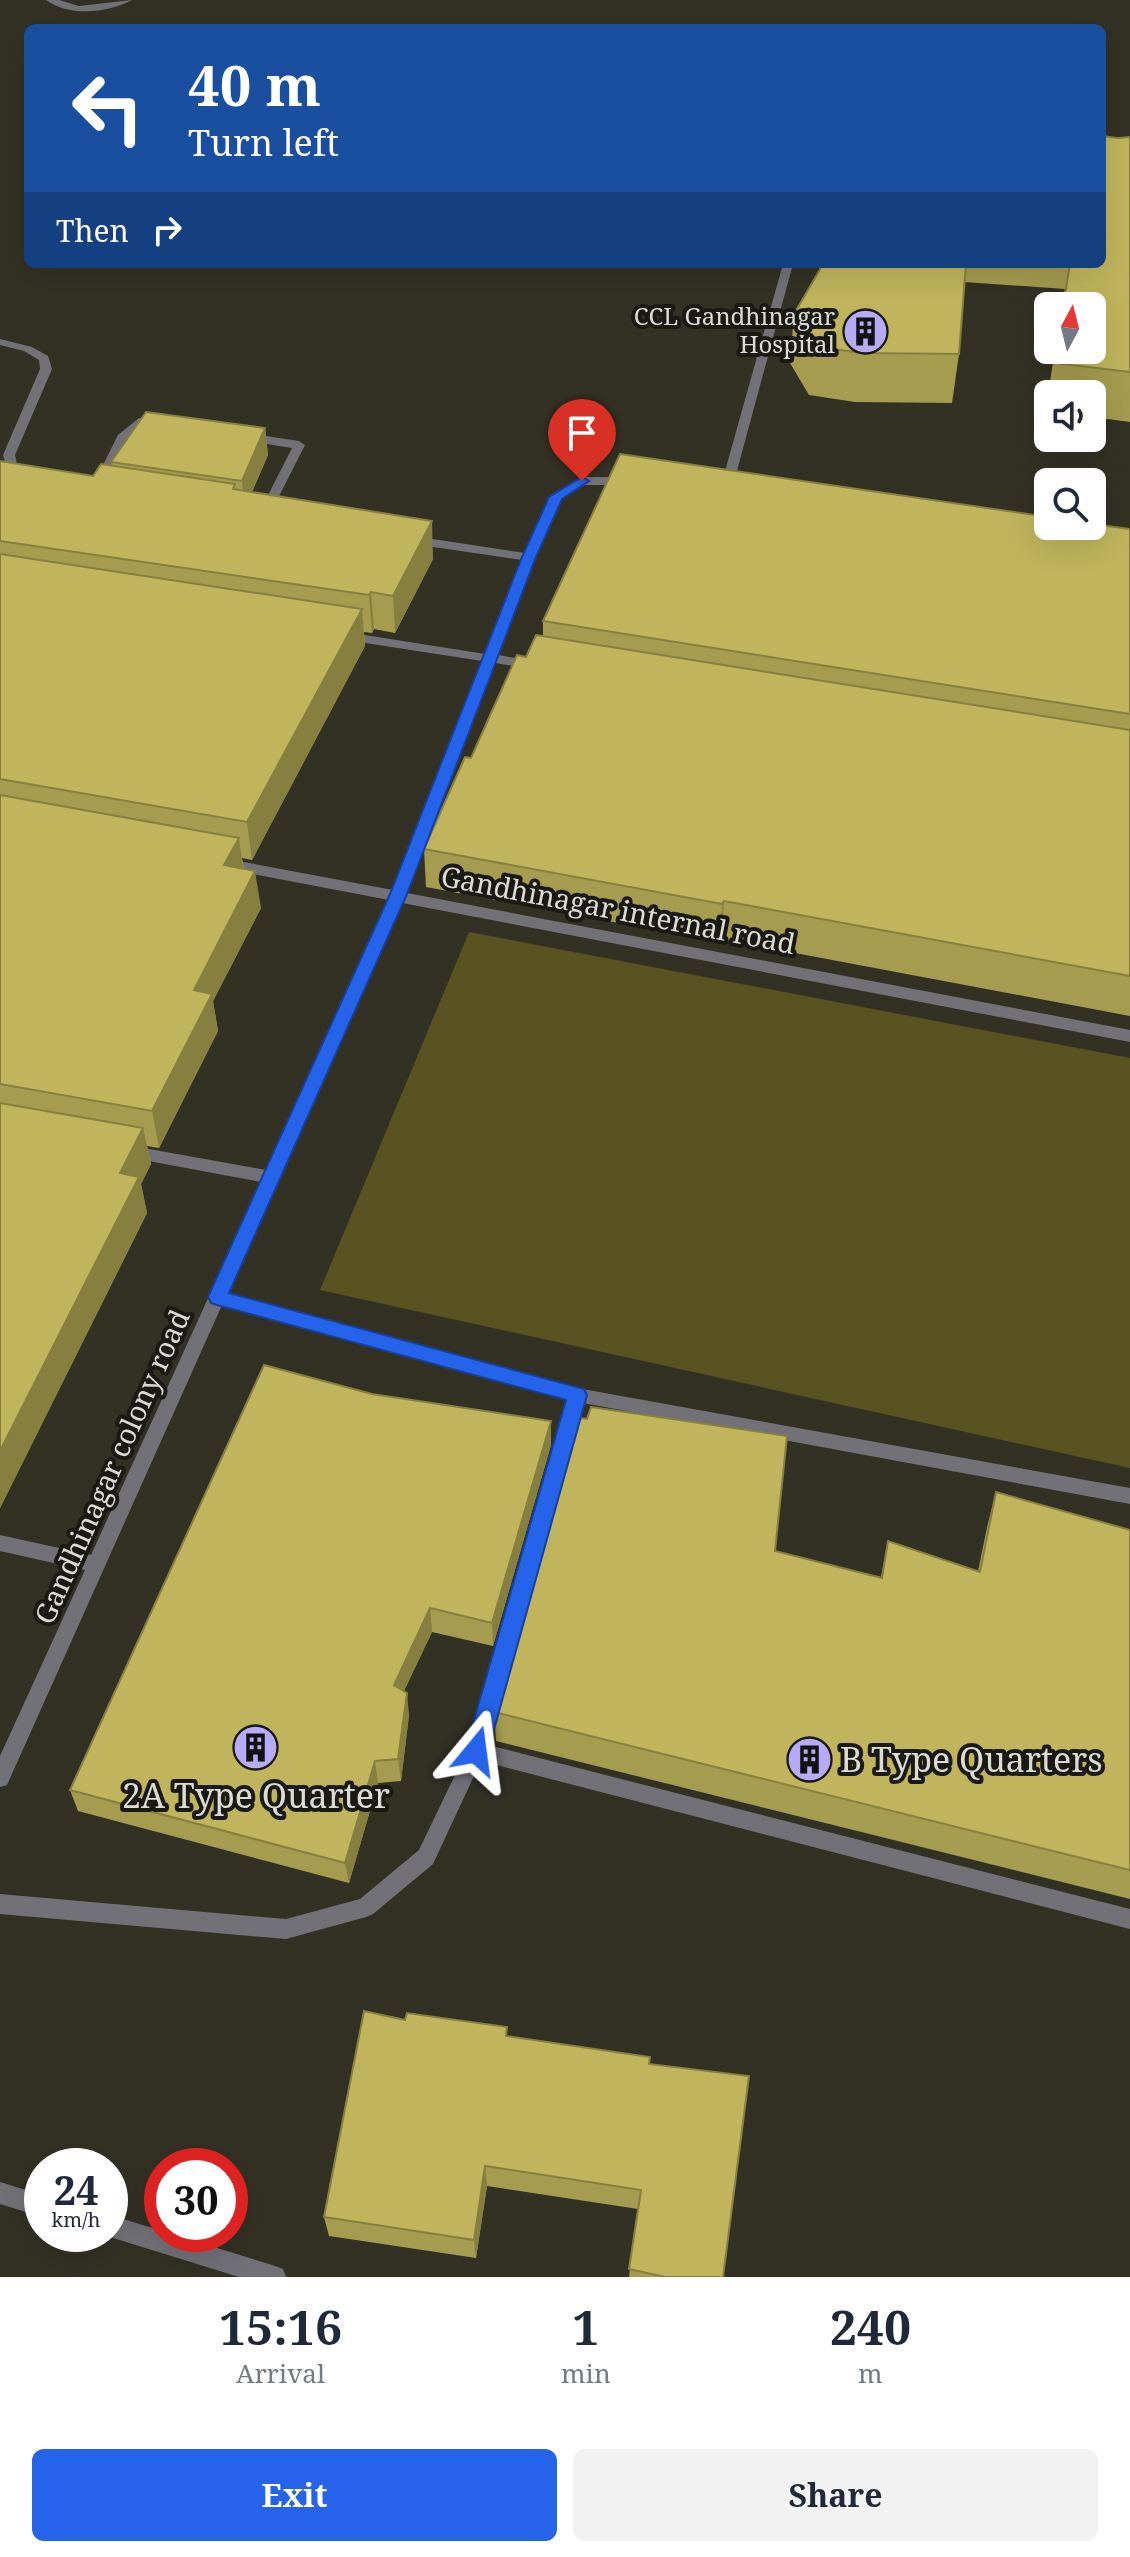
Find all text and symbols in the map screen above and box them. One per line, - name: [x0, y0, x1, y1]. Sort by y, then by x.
- text: 40 m: [188, 46, 321, 122]
- icon: left: [56, 56, 160, 160]
- text: Turn left: [188, 118, 339, 167]
- icon: right: [145, 208, 189, 252]
- text: Then: [56, 210, 129, 251]
- north arrow: [1034, 292, 1106, 364]
- map controls: [1034, 292, 1106, 540]
- place label: CCL Gandhinagar Hospital: [634, 299, 836, 360]
- building icon: CCL Gandhinagar Hospital: [842, 307, 890, 355]
- button: sound: [1034, 380, 1106, 452]
- pin: [548, 399, 616, 481]
- icon: arrive: [560, 411, 604, 455]
- button: search: [1034, 468, 1106, 540]
- street label: Gandhinagar internal road: [438, 856, 799, 962]
- street label: Gandhinagar colony road: [24, 1303, 198, 1630]
- position arrow: [434, 1709, 518, 1793]
- building icon: 2A Type Quarter: [232, 1724, 280, 1772]
- building icon: B Type Quarters: [785, 1736, 833, 1784]
- place label: B Type Quarters: [840, 1736, 1103, 1782]
- place label: 2A Type Quarter: [122, 1772, 390, 1818]
- speed limit sign: 30: [144, 2148, 248, 2252]
- text: 24: [53, 2162, 99, 2217]
- text: km/h: [51, 2206, 101, 2233]
- text: 15:16: [219, 2294, 342, 2359]
- text: 1: [572, 2294, 599, 2359]
- text: 240: [830, 2294, 911, 2359]
- text: Arrival: [236, 2355, 325, 2391]
- text: min: [561, 2355, 611, 2391]
- text: m: [858, 2355, 883, 2391]
- button: Exit: [32, 2449, 557, 2541]
- button: Share: [573, 2449, 1098, 2541]

